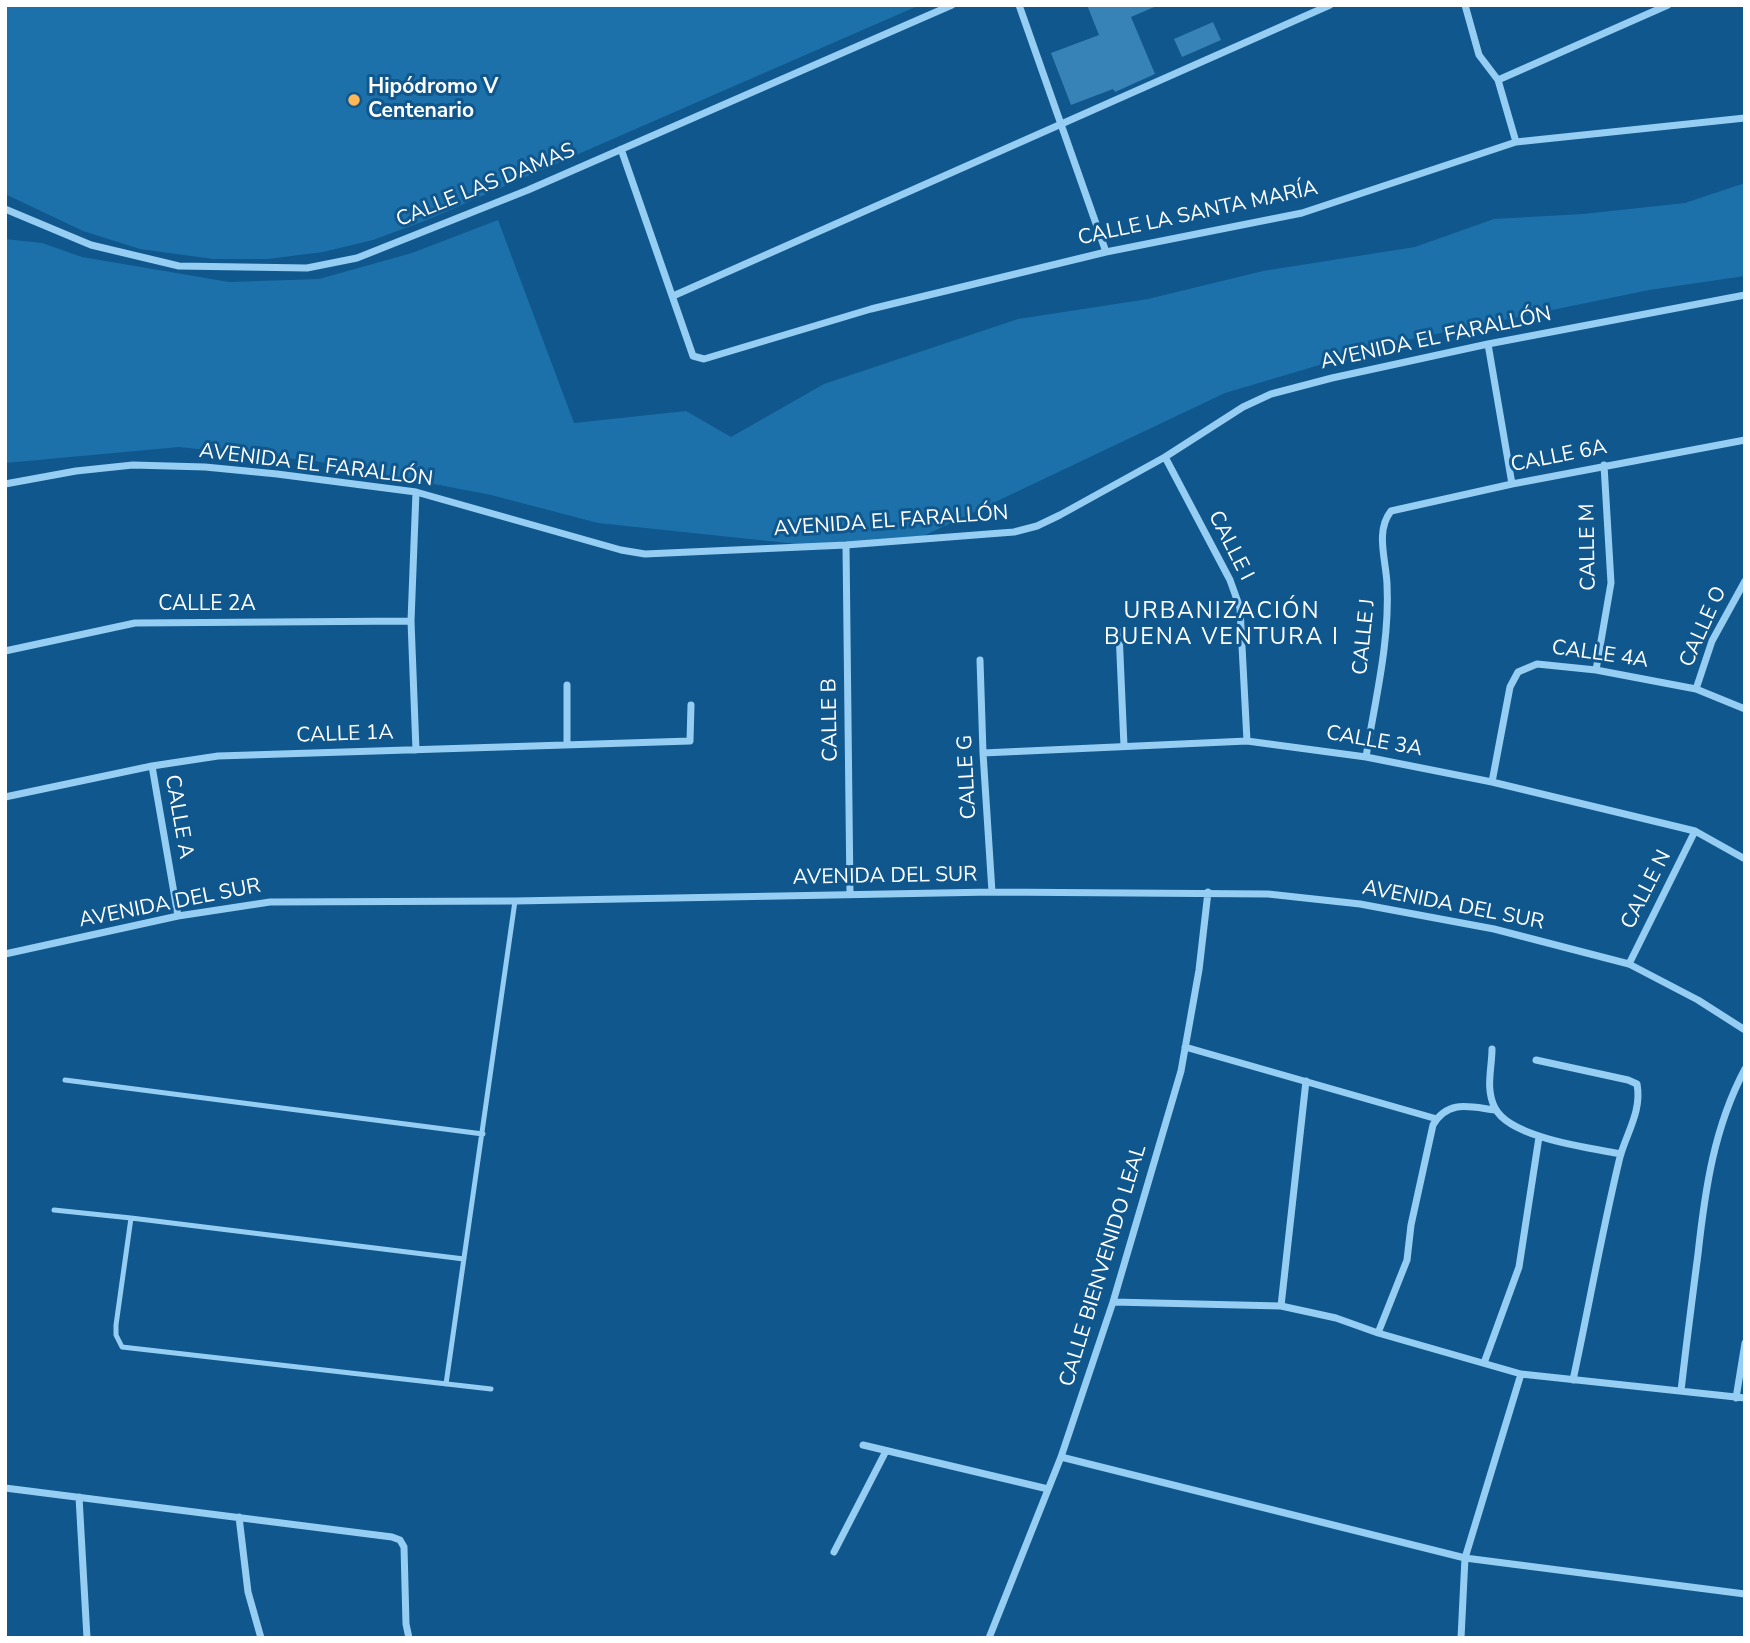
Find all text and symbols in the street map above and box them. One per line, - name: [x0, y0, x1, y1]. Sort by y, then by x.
- place label: Hipódromo V Centenario: [368, 75, 498, 125]
- marker: Hipódromo V Centenario: [346, 92, 362, 108]
- street label: CALLE LAS DAMAS: [393, 139, 579, 233]
- street label: CALLE LA SANTA MARÍA: [1076, 176, 1320, 252]
- street label: AVENIDA EL FARALLÓN: [1318, 302, 1554, 376]
- street label: CALLE 6A: [1509, 435, 1609, 479]
- street label: AVENIDA EL FARALLÓN: [198, 439, 434, 493]
- street label: AVENIDA EL FARALLÓN: [773, 501, 1009, 543]
- street label: CALLE M: [1576, 503, 1602, 591]
- street label: CALLE I: [1202, 507, 1258, 585]
- street label: CALLE O: [1675, 583, 1733, 671]
- street label: CALLE 2A: [158, 592, 256, 618]
- district label: URBANIZACIÓN BUENA VENTURA I: [1106, 598, 1338, 652]
- street label: CALLE J: [1348, 598, 1382, 676]
- street label: CALLE 4A: [1550, 636, 1650, 674]
- street label: CALLE B: [818, 678, 844, 762]
- street label: CALLE 1A: [296, 721, 394, 749]
- street label: CALLE 3A: [1324, 721, 1424, 763]
- street label: CALLE G: [953, 734, 983, 820]
- street label: CALLE A: [158, 773, 198, 861]
- street label: CALLE N: [1616, 846, 1678, 934]
- street label: AVENIDA DEL SUR: [792, 863, 978, 891]
- street label: AVENIDA DEL SUR: [77, 874, 263, 934]
- street label: AVENIDA DEL SUR: [1360, 876, 1546, 936]
- street label: CALLE BIENVENIDO LEAL: [1055, 1142, 1153, 1390]

